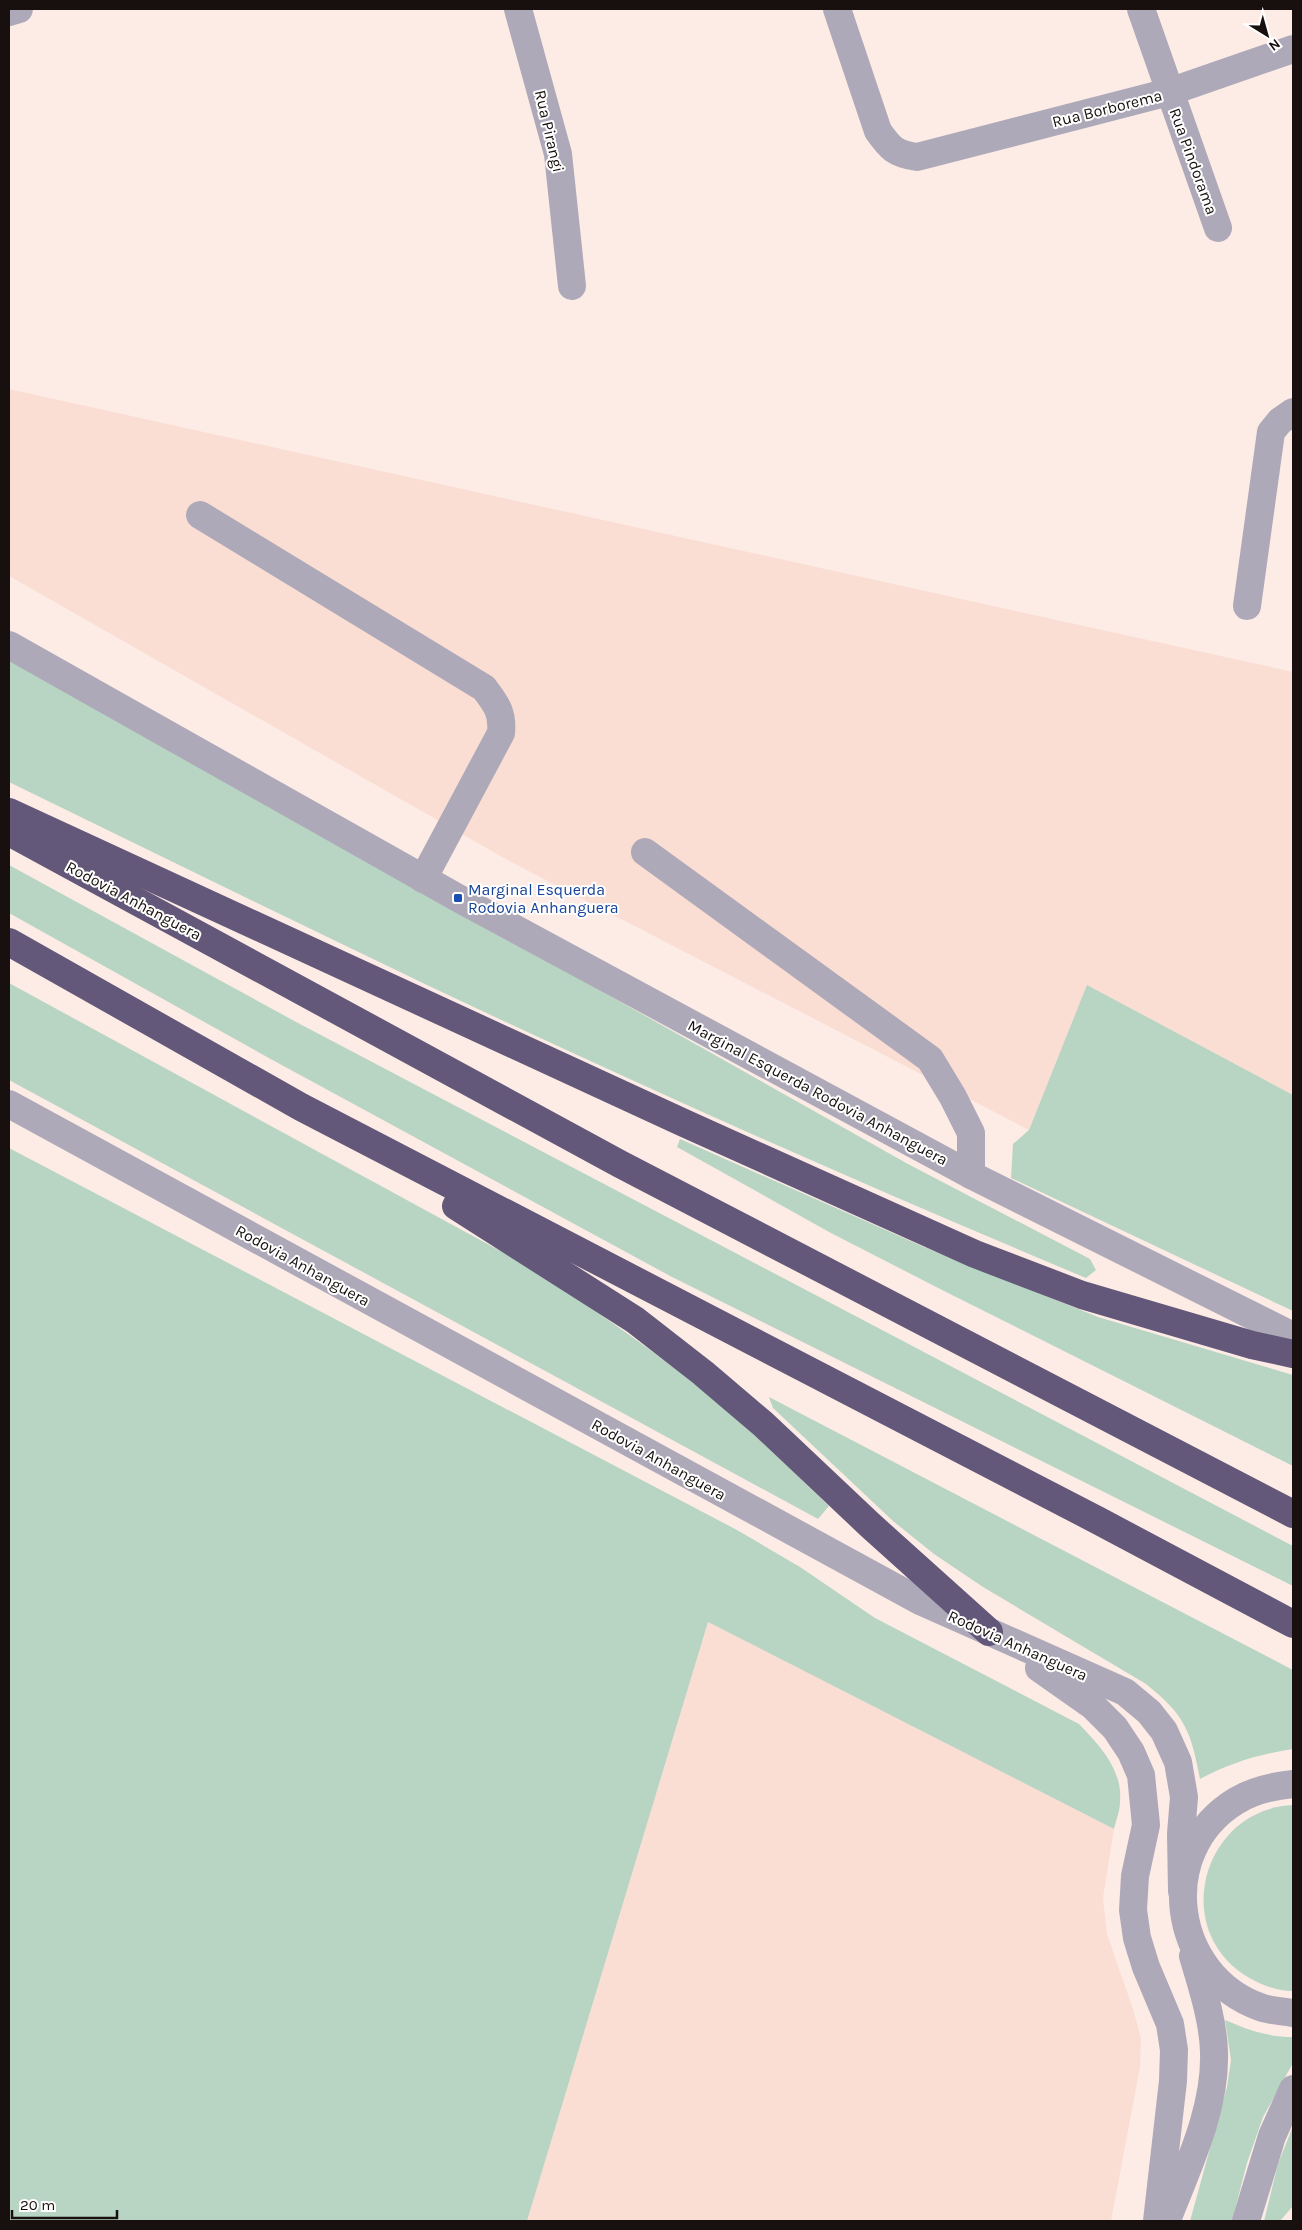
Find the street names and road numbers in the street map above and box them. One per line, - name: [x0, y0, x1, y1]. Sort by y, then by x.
- street label: Rua Borborema: [1050, 86, 1164, 131]
- street label: Rua Pirangi: [531, 88, 568, 174]
- street label: Rua Pindorama: [1165, 105, 1222, 217]
- street label: Rodovia Anhanguera: [63, 857, 205, 944]
- street label: Marginal Esquerda Rodovia Anhanguera: [685, 1016, 951, 1169]
- street label: Rodovia Anhanguera: [232, 1221, 373, 1310]
- street label: Rodovia Anhanguera: [588, 1415, 729, 1504]
- street label: Rodovia Anhanguera: [945, 1606, 1090, 1685]

